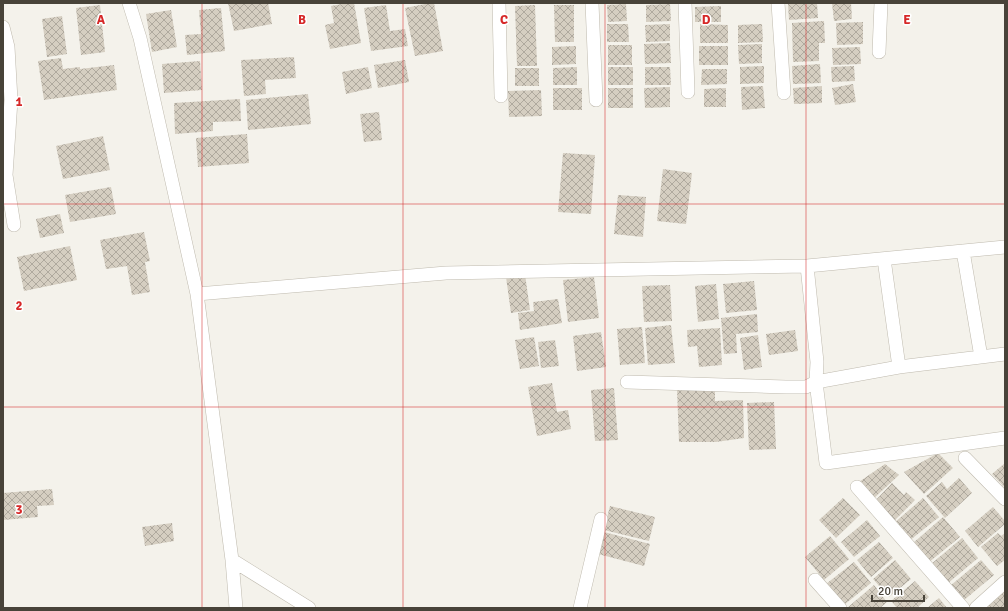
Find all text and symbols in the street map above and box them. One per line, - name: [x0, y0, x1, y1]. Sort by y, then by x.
- text: A: [97, 12, 106, 28]
- text: B: [298, 12, 306, 28]
- text: C: [500, 12, 508, 28]
- text: D: [702, 12, 711, 28]
- text: E: [903, 12, 911, 28]
- text: 1: [15, 94, 23, 110]
- text: 2: [15, 298, 23, 314]
- text: 3: [15, 502, 23, 518]
- scale bar: [872, 577, 924, 603]
- text: 20 m: [878, 584, 903, 599]

